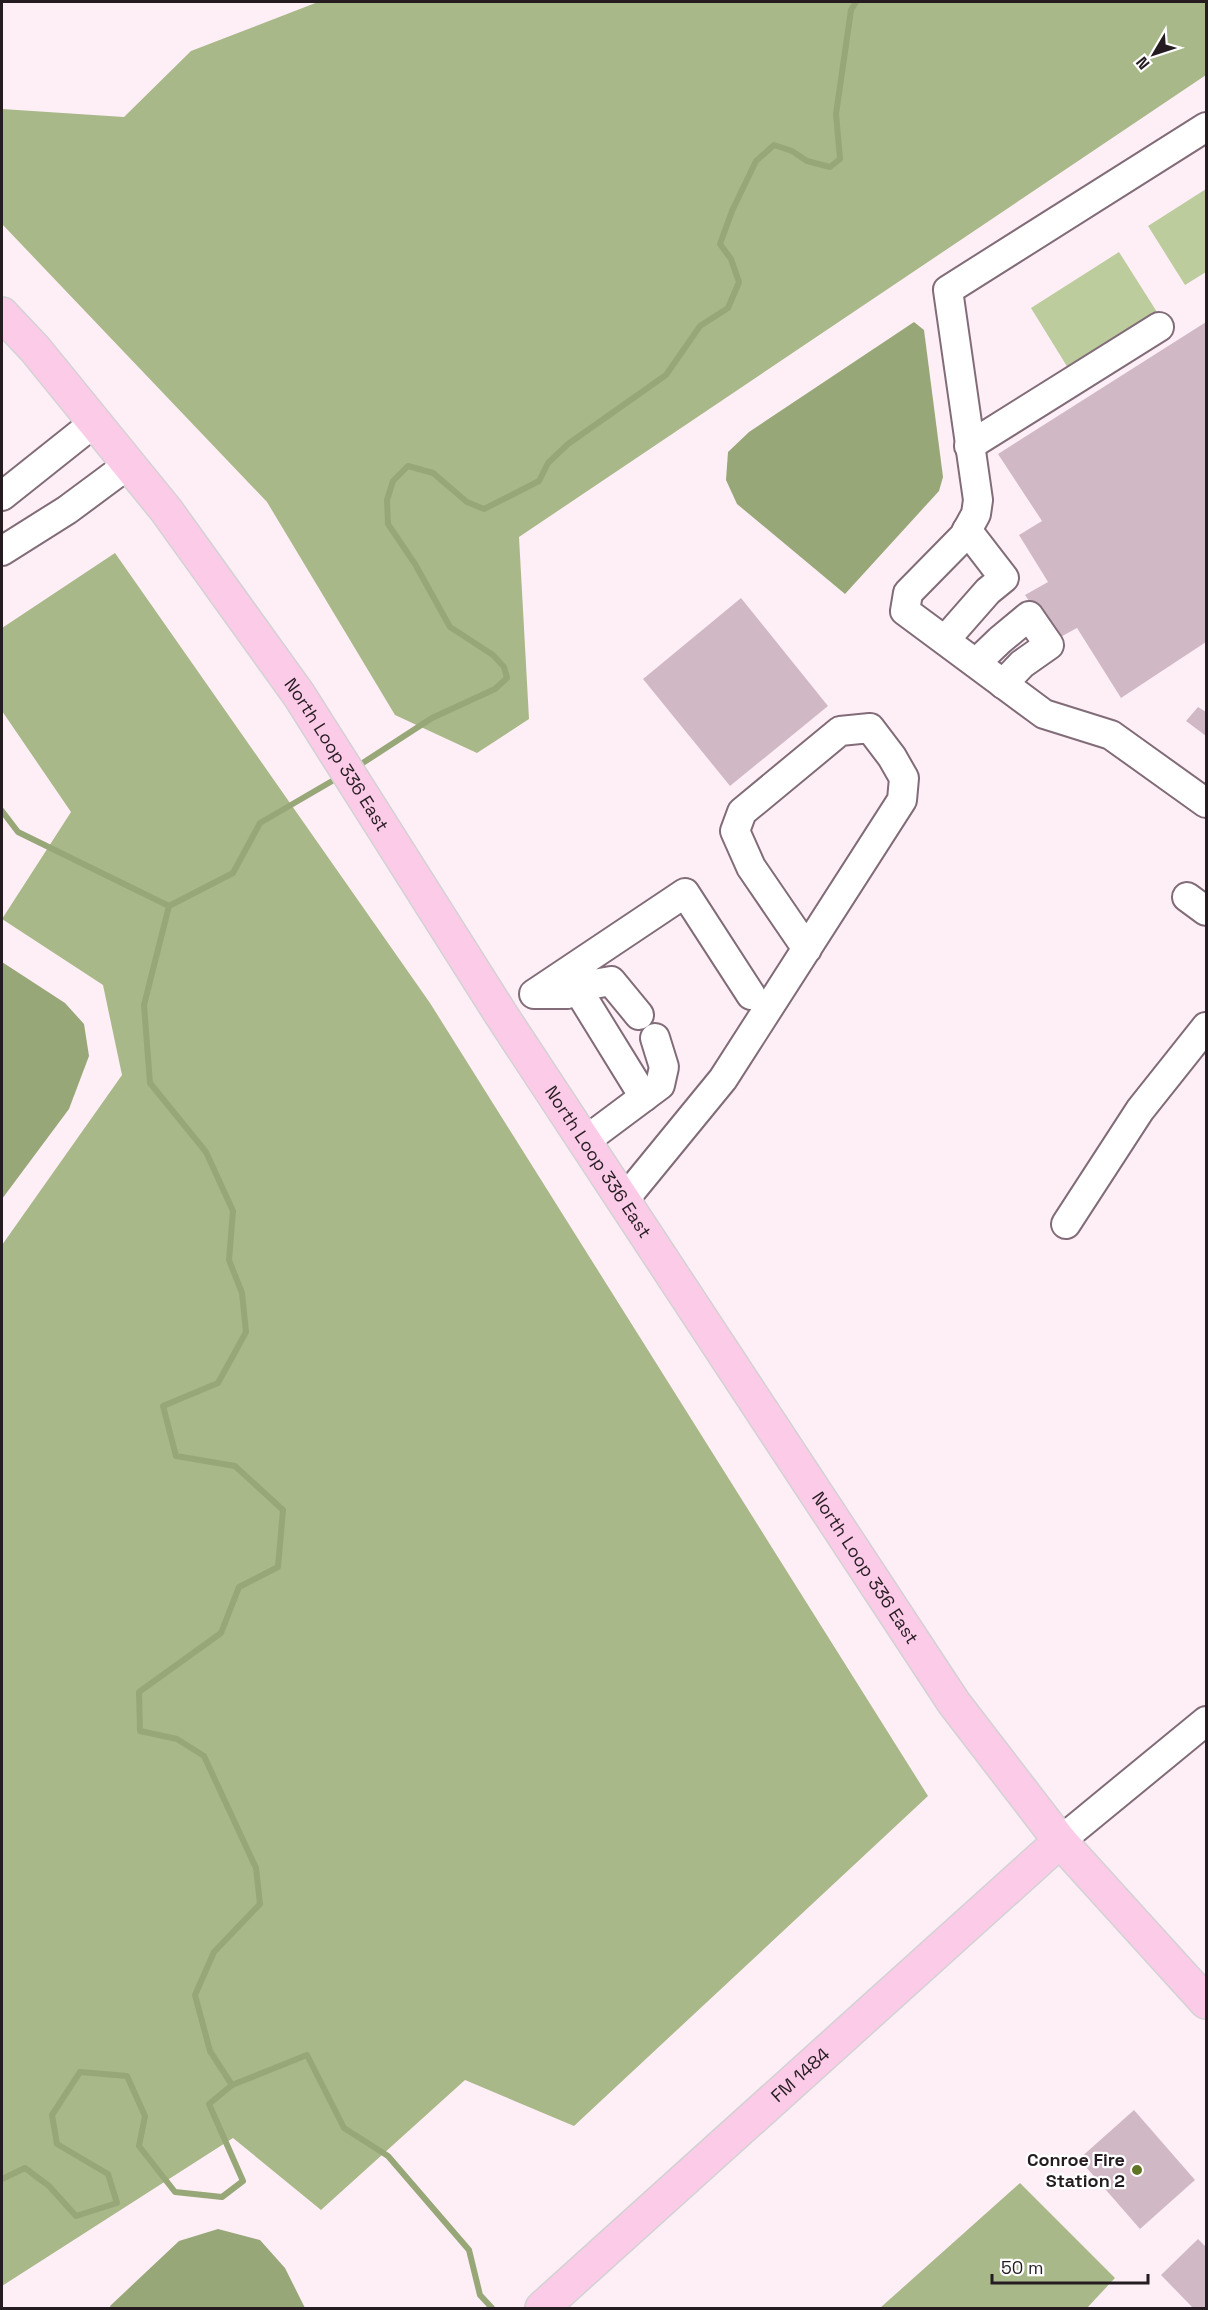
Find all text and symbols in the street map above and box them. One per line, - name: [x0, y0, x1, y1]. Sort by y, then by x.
- north arrow: [1124, 24, 1184, 84]
- text: N: [1131, 52, 1154, 74]
- street label: North Loop 336 East: [279, 673, 394, 835]
- street label: North Loop 336 East: [540, 1081, 657, 1242]
- street label: North Loop 336 East: [807, 1487, 924, 1648]
- street label: FM 1484: [766, 2042, 834, 2107]
- place label: Conroe Fire Station 2: [1027, 2148, 1125, 2192]
- marker: Conroe Fire Station 2: [1130, 2163, 1144, 2177]
- scale bar: [992, 2247, 1148, 2285]
- text: 50 m: [1001, 2256, 1043, 2279]

